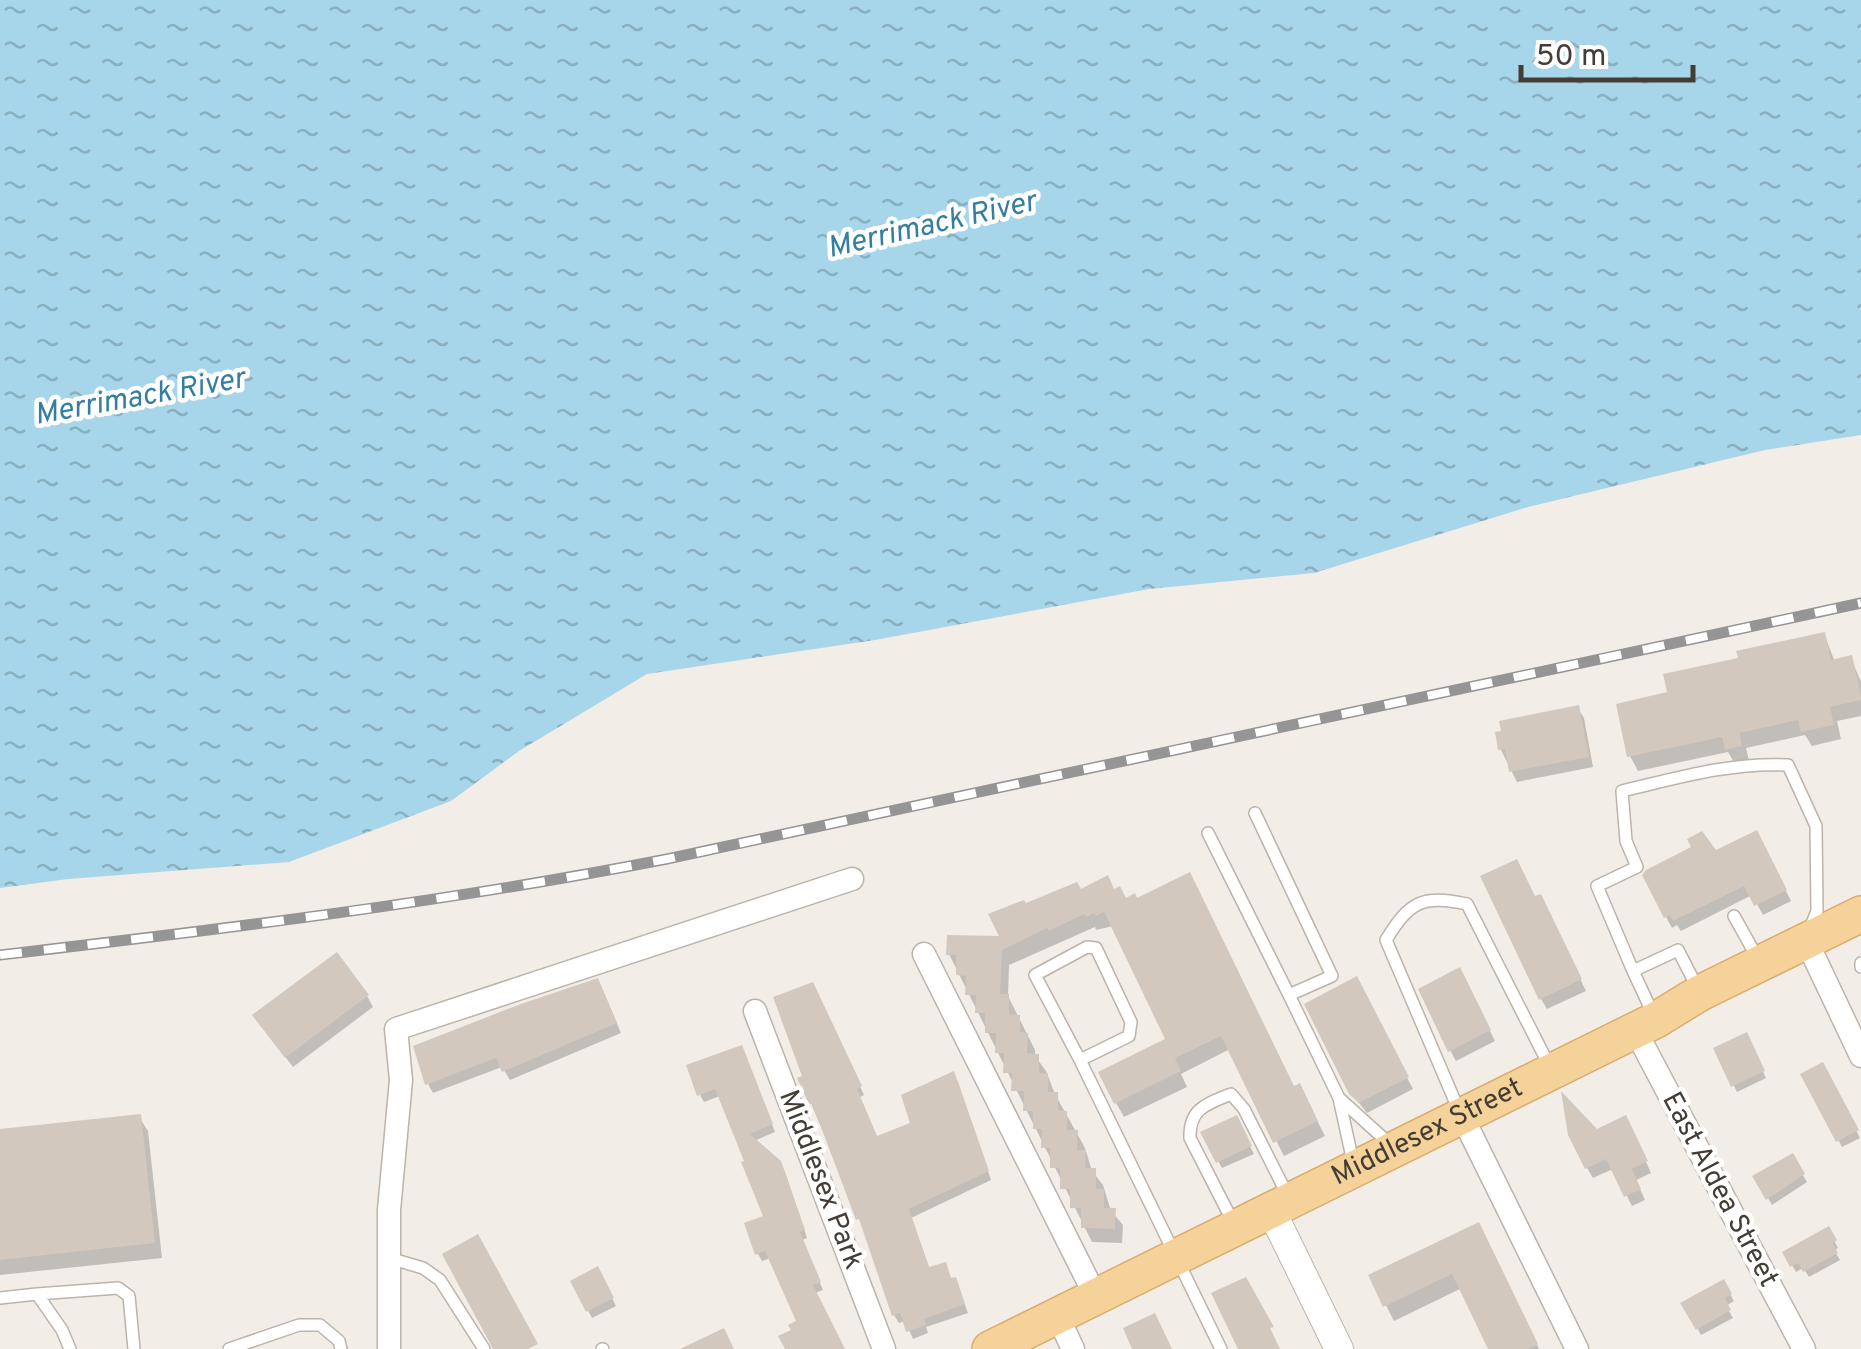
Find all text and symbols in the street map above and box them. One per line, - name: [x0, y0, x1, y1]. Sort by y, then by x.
- scale bar: [1521, 20, 1694, 82]
- text: 50 m: [1536, 39, 1606, 76]
- water label: Merrimack River: [824, 183, 1042, 268]
- water label: Merrimack River: [32, 361, 251, 435]
- street label: Middlesex Street: [1326, 1071, 1529, 1195]
- street label: Middlesex Park: [769, 1085, 871, 1275]
- street label: East Aldea Street: [1652, 1086, 1786, 1294]

